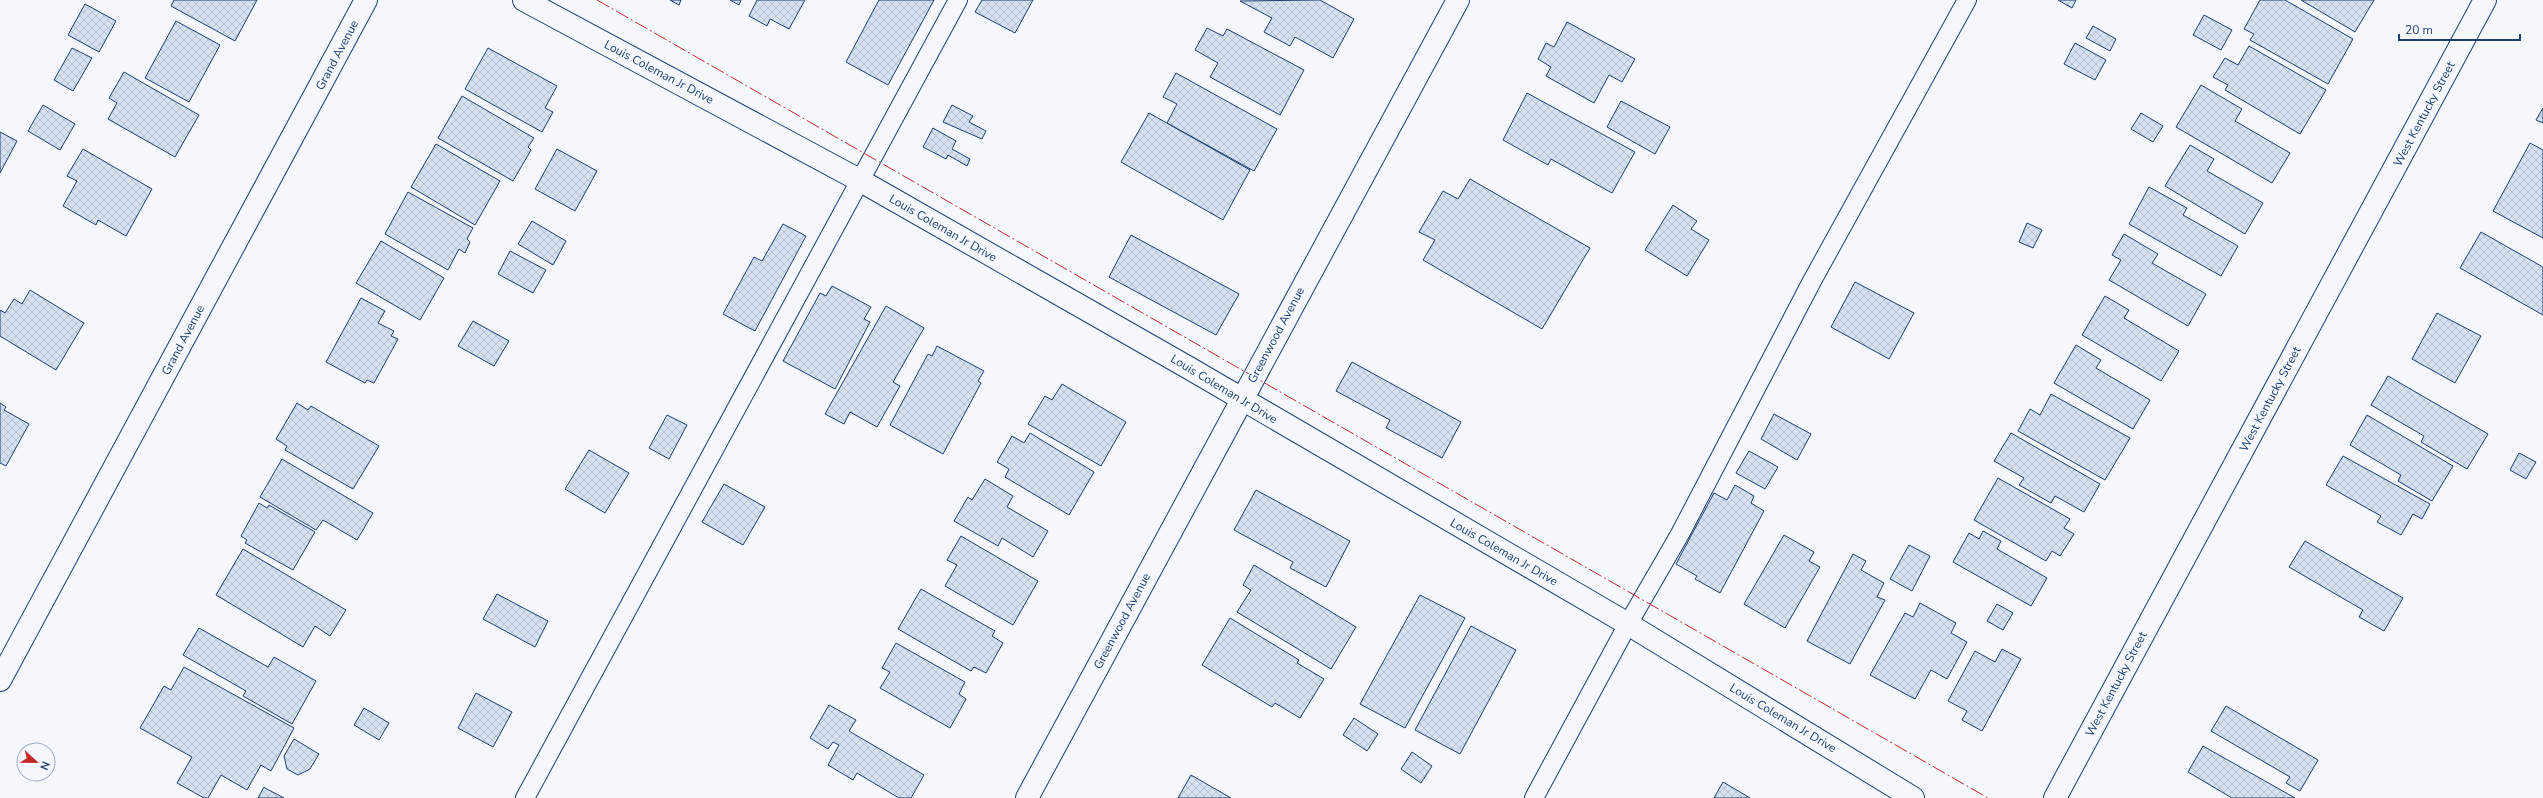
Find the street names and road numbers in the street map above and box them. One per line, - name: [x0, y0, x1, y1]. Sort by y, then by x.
- street label: Grand Avenue: [312, 17, 362, 93]
- street label: Louis Coleman Jr Drive: [601, 36, 717, 108]
- street label: West Kentucky Street: [2390, 58, 2459, 169]
- street label: Louis Coleman Jr Drive: [886, 191, 1000, 265]
- street label: Greenwood Avenue: [1244, 284, 1308, 386]
- street label: Grand Avenue: [158, 302, 208, 378]
- street label: West Kentucky Street: [2236, 343, 2305, 454]
- street label: Louis Coleman Jr Drive: [1168, 351, 1280, 427]
- street label: Louis Coleman Jr Drive: [1447, 515, 1561, 589]
- street label: Greenwood Avenue: [1090, 570, 1154, 672]
- street label: West Kentucky Street: [2082, 628, 2151, 739]
- street label: Louis Coleman Jr Drive: [1727, 680, 1839, 756]

